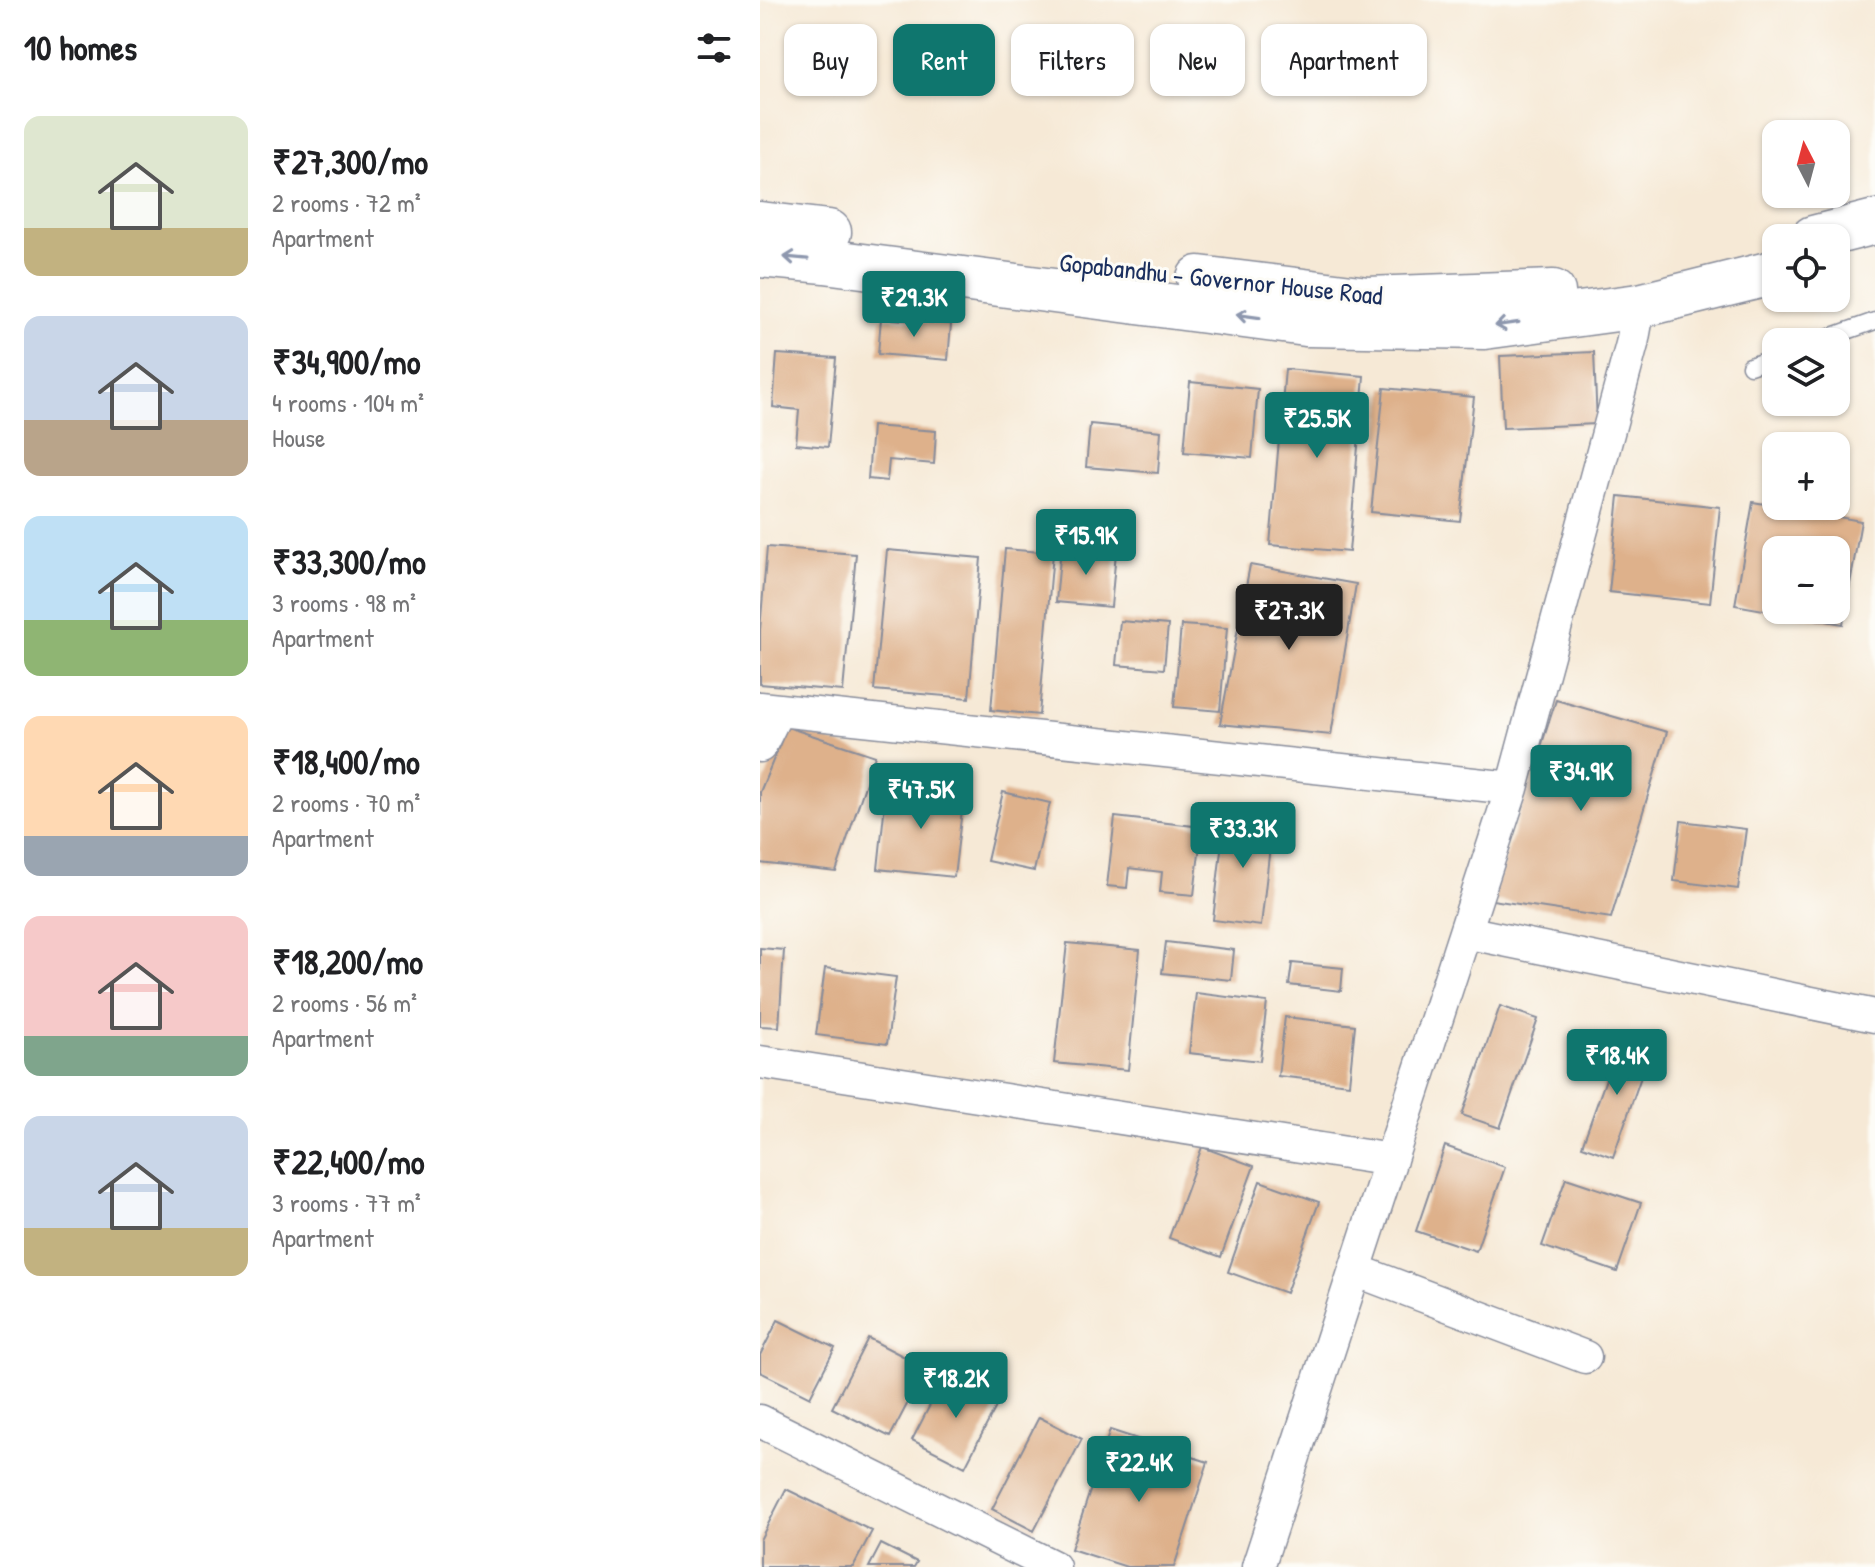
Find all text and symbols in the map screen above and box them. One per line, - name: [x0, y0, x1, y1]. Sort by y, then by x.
- chip: Buy: [784, 24, 877, 96]
- chip: Rent: [893, 24, 995, 96]
- chip: Filters: [1011, 24, 1134, 96]
- chip: New: [1150, 24, 1245, 96]
- chip: Apartment: [1261, 24, 1427, 96]
- text: 10 homes: [24, 25, 137, 71]
- icon: filters: [692, 26, 736, 70]
- north arrow: [1762, 120, 1850, 208]
- map controls: [1762, 120, 1850, 624]
- text: ₹27,300/mo: [272, 139, 428, 185]
- icon: home: [88, 148, 184, 244]
- text: 2 rooms · 72 m²: [272, 185, 421, 220]
- text: Apartment: [272, 220, 374, 255]
- button: locate: [1762, 224, 1850, 312]
- street label: Gopabandhu - Governor House Road: [1058, 244, 1384, 313]
- one-way arrow: [783, 250, 810, 265]
- pin: ₹29.3K: [849, 271, 979, 339]
- text: ₹29.3K: [880, 279, 948, 314]
- one-way arrow: [1235, 308, 1262, 323]
- one-way arrow: [1494, 316, 1521, 331]
- button: layers: [1762, 328, 1850, 416]
- text: ₹34,900/mo: [272, 339, 420, 385]
- icon: home: [88, 348, 184, 444]
- text: 4 rooms · 104 m²: [272, 385, 424, 420]
- pin: ₹25.5K: [1252, 392, 1382, 460]
- text: ₹25.5K: [1283, 400, 1351, 435]
- text: House: [272, 420, 325, 455]
- button: +: [1762, 432, 1850, 520]
- pin: ₹15.9K: [1021, 509, 1151, 577]
- text: ₹15.9K: [1054, 517, 1118, 552]
- button: −: [1762, 536, 1850, 624]
- text: ₹33,300/mo: [272, 539, 426, 585]
- icon: home: [88, 548, 184, 644]
- pin: ₹27.3K: [1224, 584, 1354, 652]
- text: 3 rooms · 98 m²: [272, 585, 416, 620]
- text: ₹27.3K: [1254, 592, 1324, 627]
- text: Apartment: [272, 620, 374, 655]
- text: ₹18,400/mo: [272, 739, 420, 785]
- pin: ₹34.9K: [1516, 745, 1646, 813]
- icon: home: [88, 748, 184, 844]
- text: ₹34.9K: [1549, 753, 1613, 788]
- pin: ₹47.5K: [856, 763, 986, 831]
- text: ₹47.5K: [887, 771, 955, 806]
- text: 2 rooms · 70 m²: [272, 785, 420, 820]
- pin: ₹33.3K: [1178, 802, 1308, 870]
- text: ₹33.3K: [1209, 810, 1277, 845]
- text: Apartment: [272, 820, 374, 855]
- text: ₹18,200/mo: [272, 939, 423, 985]
- icon: home: [88, 948, 184, 1044]
- text: 2 rooms · 56 m²: [272, 985, 417, 1020]
- text: Apartment: [272, 1020, 374, 1055]
- pin: ₹18.4K: [1552, 1029, 1682, 1097]
- text: ₹18.4K: [1585, 1037, 1649, 1072]
- text: ₹22,400/mo: [272, 1139, 425, 1185]
- icon: home: [88, 1148, 184, 1244]
- text: 3 rooms · 77 m²: [272, 1185, 421, 1220]
- text: Apartment: [272, 1220, 374, 1255]
- pin: ₹18.2K: [891, 1352, 1021, 1420]
- text: ₹18.2K: [923, 1360, 989, 1395]
- pin: ₹22.4K: [1074, 1436, 1204, 1504]
- text: ₹22.4K: [1105, 1444, 1173, 1479]

